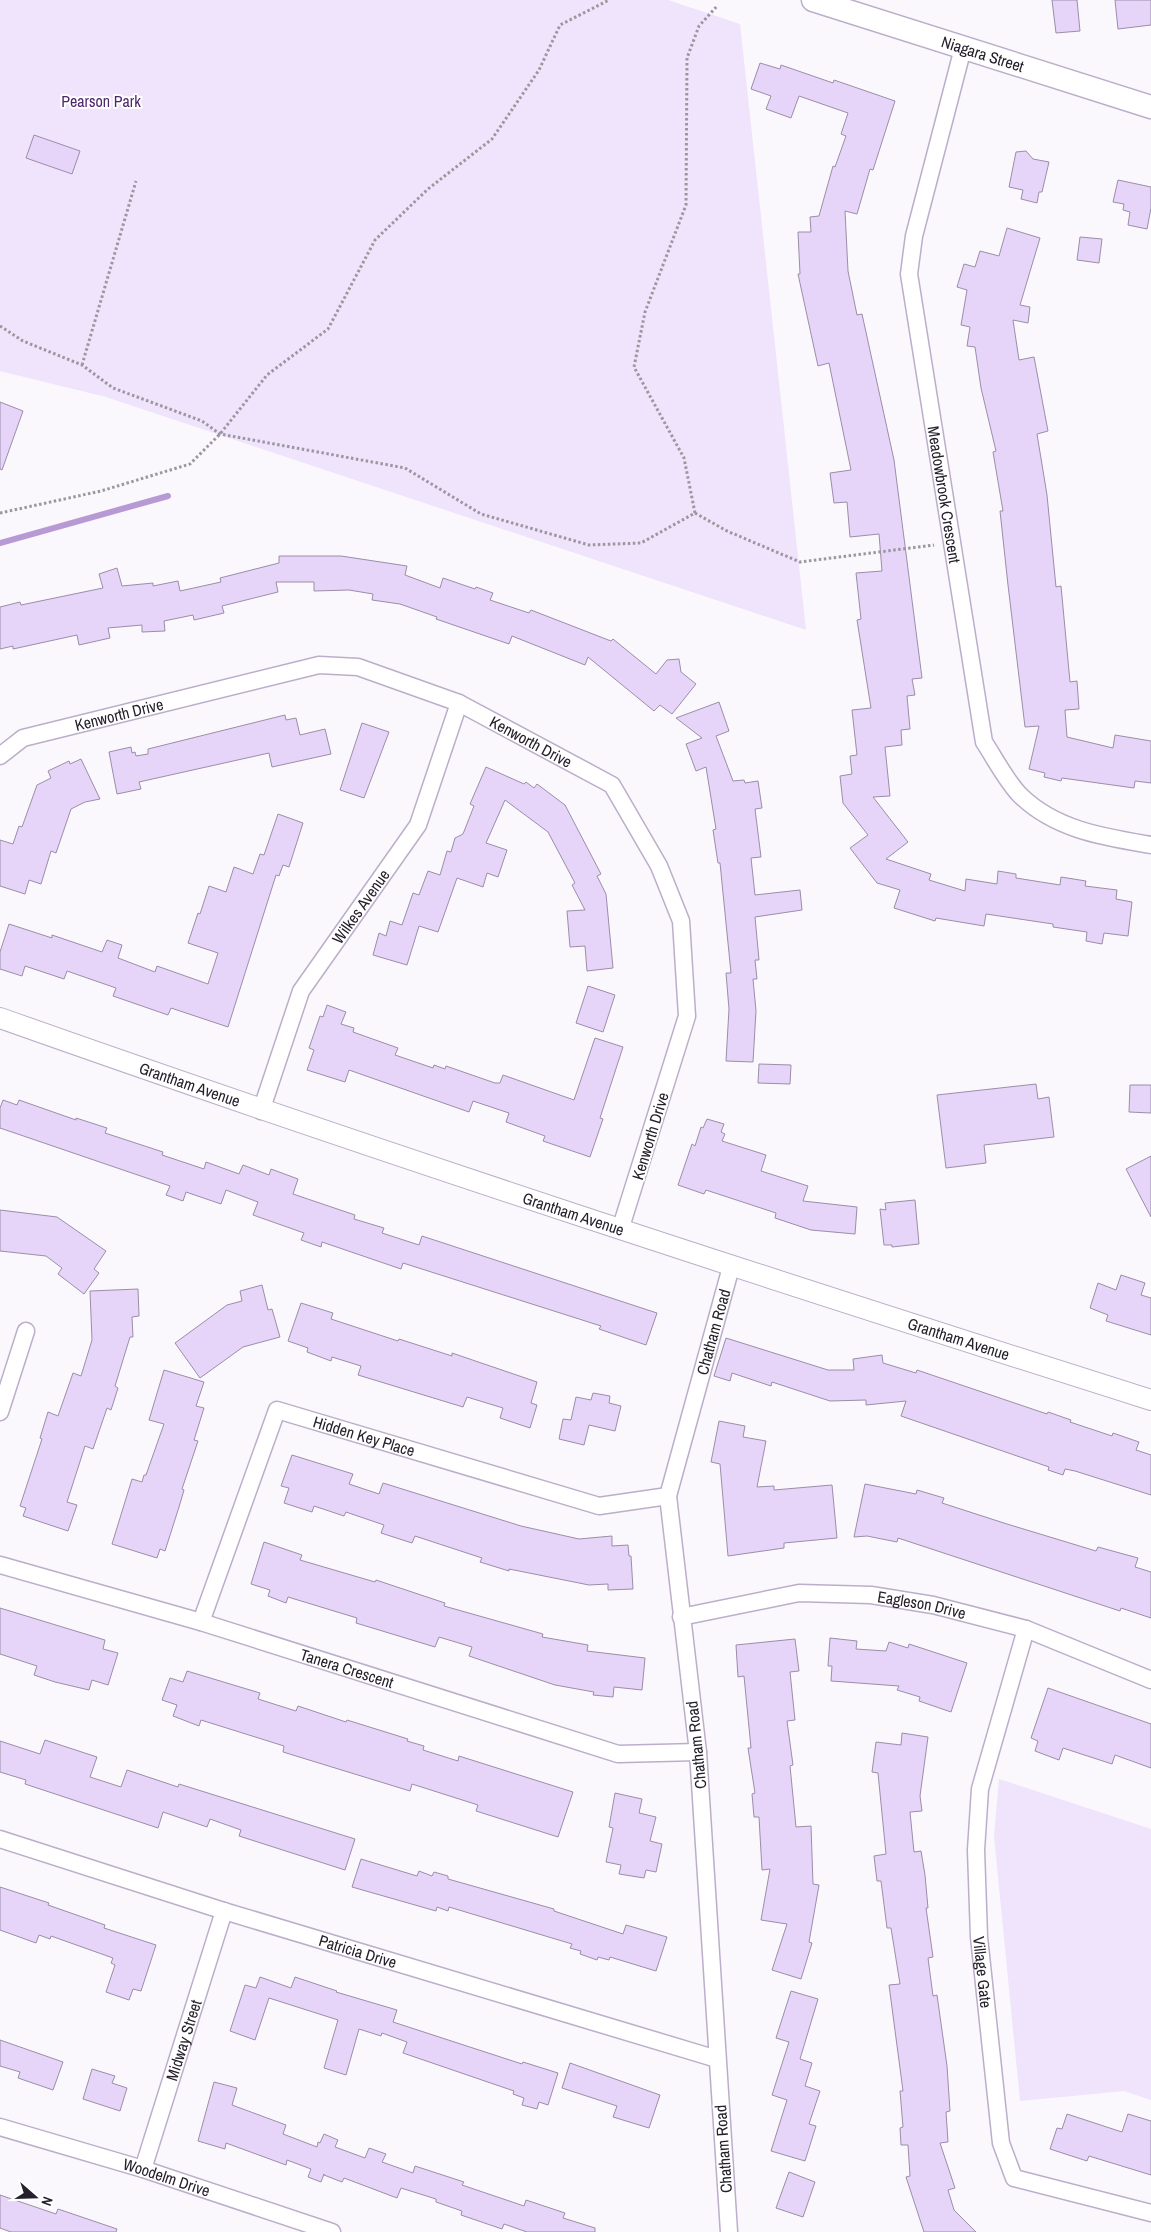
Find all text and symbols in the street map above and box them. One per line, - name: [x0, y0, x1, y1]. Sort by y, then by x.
- street label: Niagara Street: [939, 30, 1027, 77]
- park label: Pearson Park: [61, 90, 141, 112]
- street label: Meadowbrook Crescent: [923, 424, 966, 565]
- street label: Kenworth Drive: [72, 693, 165, 736]
- street label: Kenworth Drive: [486, 710, 576, 773]
- street label: Wilkes Avenue: [327, 865, 395, 948]
- street label: Grantham Avenue: [136, 1057, 243, 1112]
- street label: Kenworth Drive: [626, 1090, 674, 1182]
- street label: Grantham Avenue: [520, 1187, 627, 1241]
- street label: Chatham Road: [691, 1286, 735, 1377]
- street label: Grantham Avenue: [905, 1312, 1012, 1365]
- street label: Hidden Key Place: [310, 1410, 418, 1461]
- street label: Eagleson Drive: [876, 1585, 968, 1624]
- street label: Tanera Crescent: [298, 1643, 397, 1693]
- street label: Chatham Road: [680, 1700, 712, 1790]
- street label: Patricia Drive: [316, 1929, 399, 1973]
- street label: Village Gate: [968, 1935, 998, 2009]
- street label: Midway Street: [160, 1997, 207, 2084]
- street label: Chatham Road: [709, 2104, 737, 2194]
- street label: Woodelm Drive: [121, 2153, 213, 2202]
- north arrow: [10, 2172, 60, 2222]
- text: N: [37, 2194, 57, 2208]

